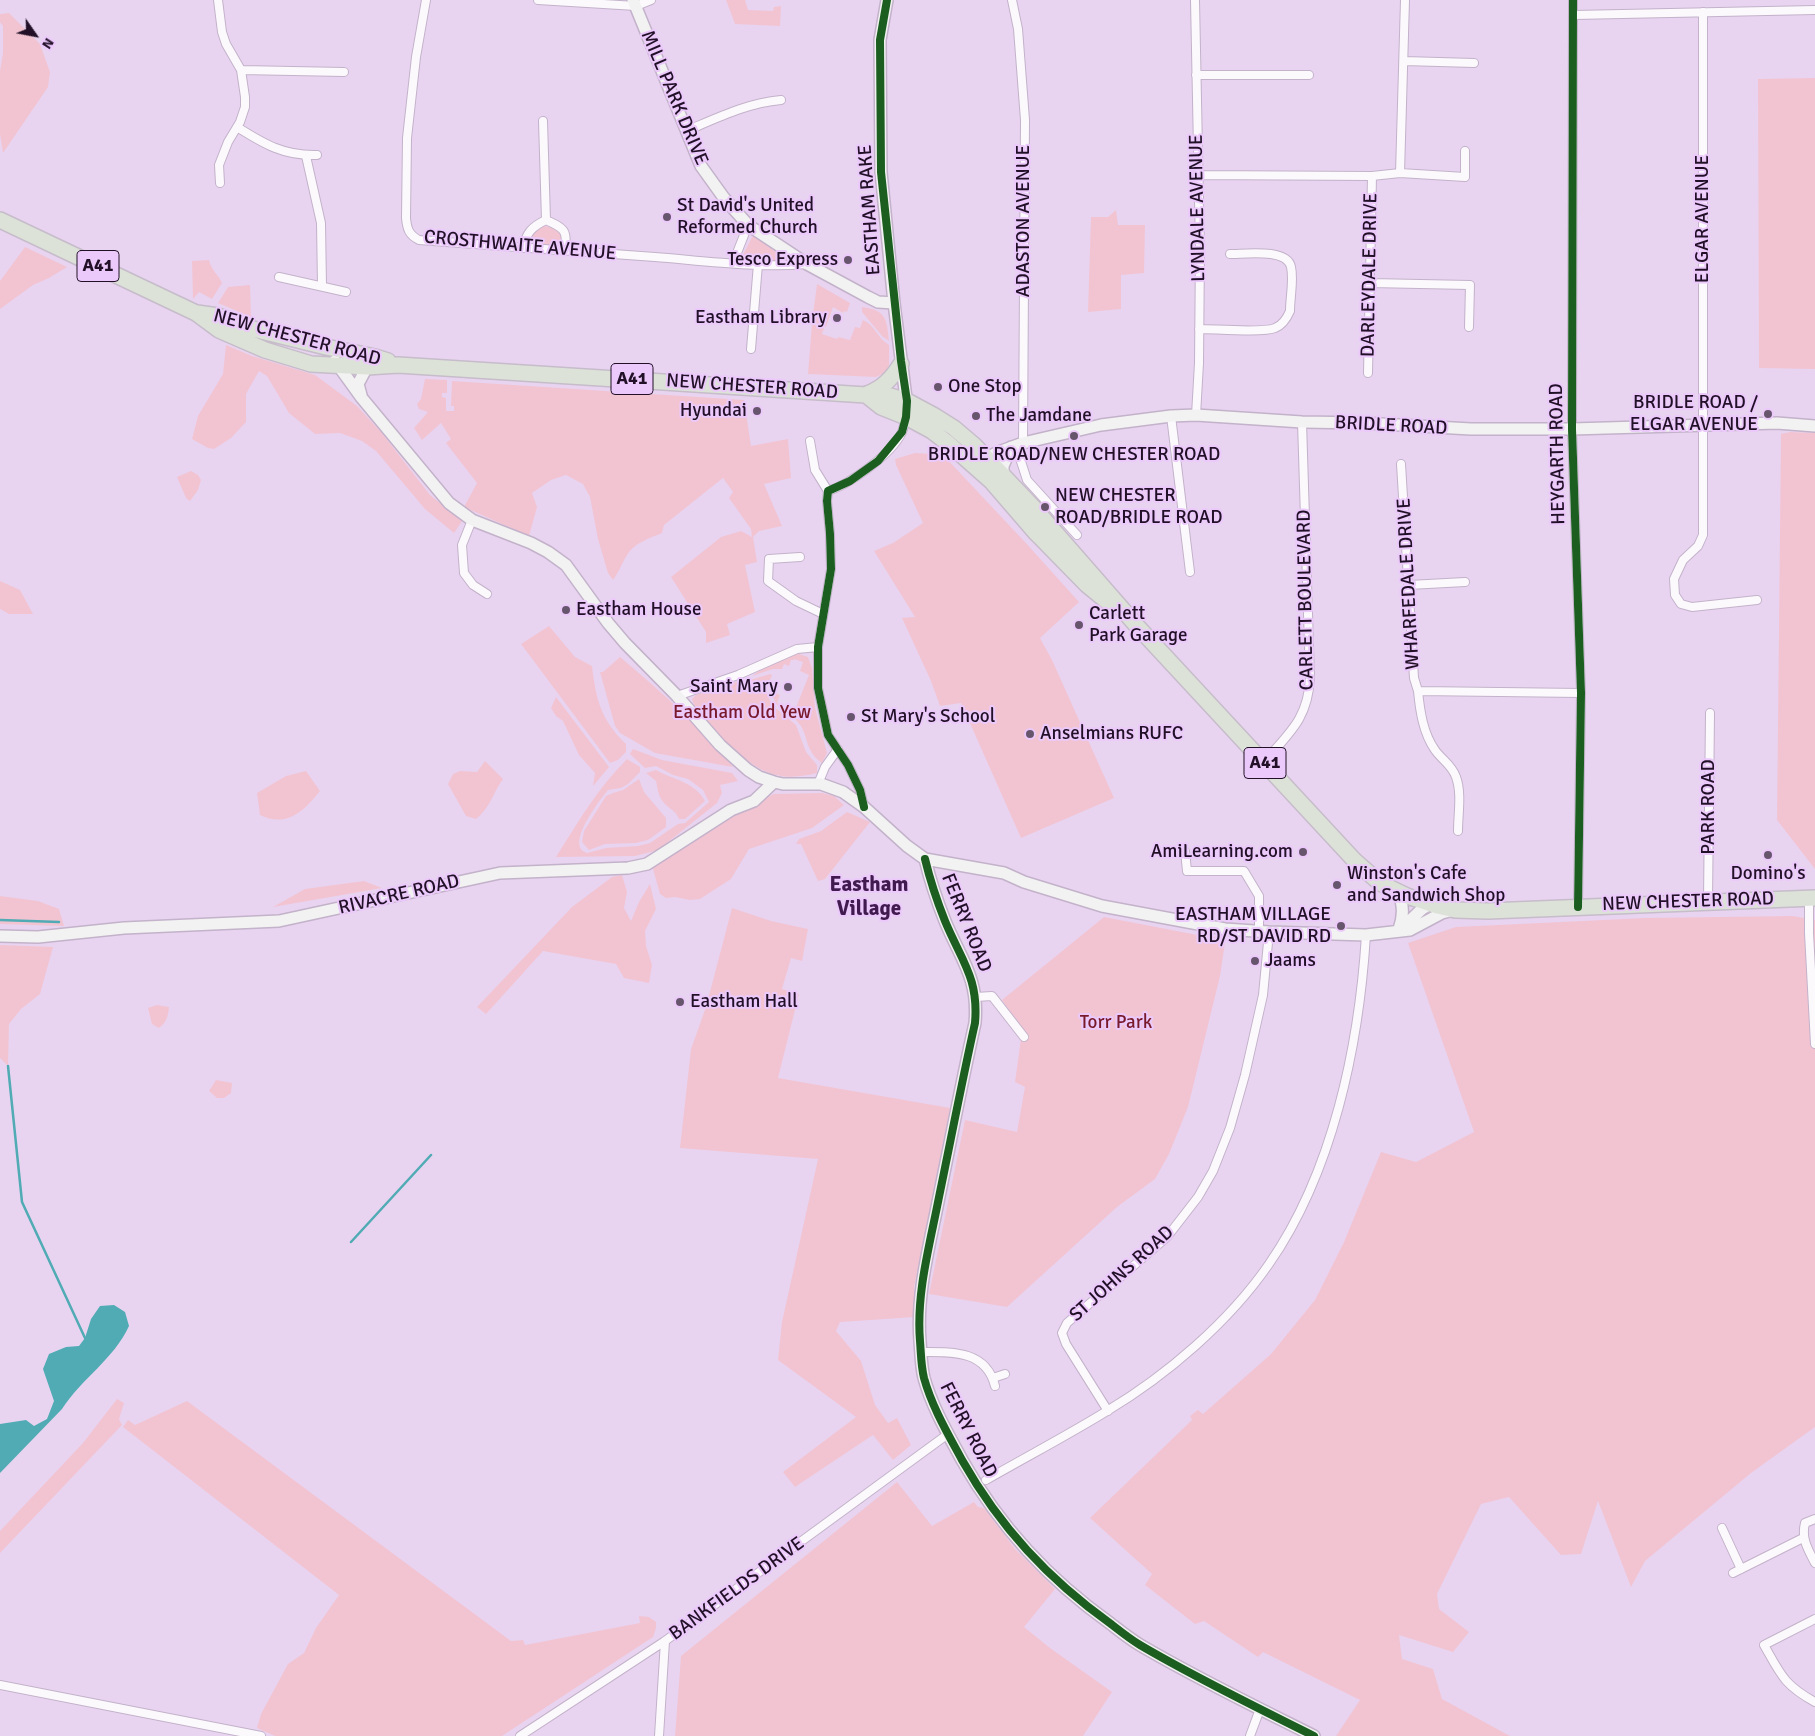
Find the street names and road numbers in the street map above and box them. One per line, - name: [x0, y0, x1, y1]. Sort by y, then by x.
- street label: MILL PARK DRIVE: [635, 27, 713, 169]
- street label: LYNDALE AVENUE: [1185, 134, 1211, 282]
- street label: EASTHAM RAKE: [854, 144, 886, 276]
- street label: ADASTON AVENUE: [1013, 145, 1035, 297]
- street label: ELGAR AVENUE: [1692, 155, 1714, 283]
- street label: DARLEYDALE DRIVE: [1357, 193, 1383, 357]
- street label: CROSTHWAITE AVENUE: [423, 226, 617, 266]
- road number: A41: [77, 250, 119, 282]
- street label: NEW CHESTER ROAD: [211, 305, 383, 371]
- road number: A41: [611, 364, 653, 394]
- street label: NEW CHESTER ROAD: [665, 370, 839, 404]
- street label: HEYGARTH ROAD: [1545, 383, 1571, 525]
- street label: BRIDLE ROAD: [1334, 412, 1448, 440]
- street label: WHARFEDALE DRIVE: [1393, 498, 1425, 670]
- street label: CARLETT BOULEVARD: [1293, 509, 1319, 691]
- road number: A41: [1244, 748, 1286, 778]
- street label: PARK ROAD: [1698, 759, 1720, 855]
- street label: RIVACRE ROAD: [336, 870, 462, 920]
- street label: FERRY ROAD: [936, 870, 996, 976]
- street label: NEW CHESTER ROAD: [1602, 888, 1774, 916]
- street label: ST JOHNS ROAD: [1065, 1221, 1179, 1327]
- street label: FERRY ROAD: [934, 1378, 1002, 1482]
- street label: BANKFIELDS DRIVE: [665, 1532, 809, 1646]

